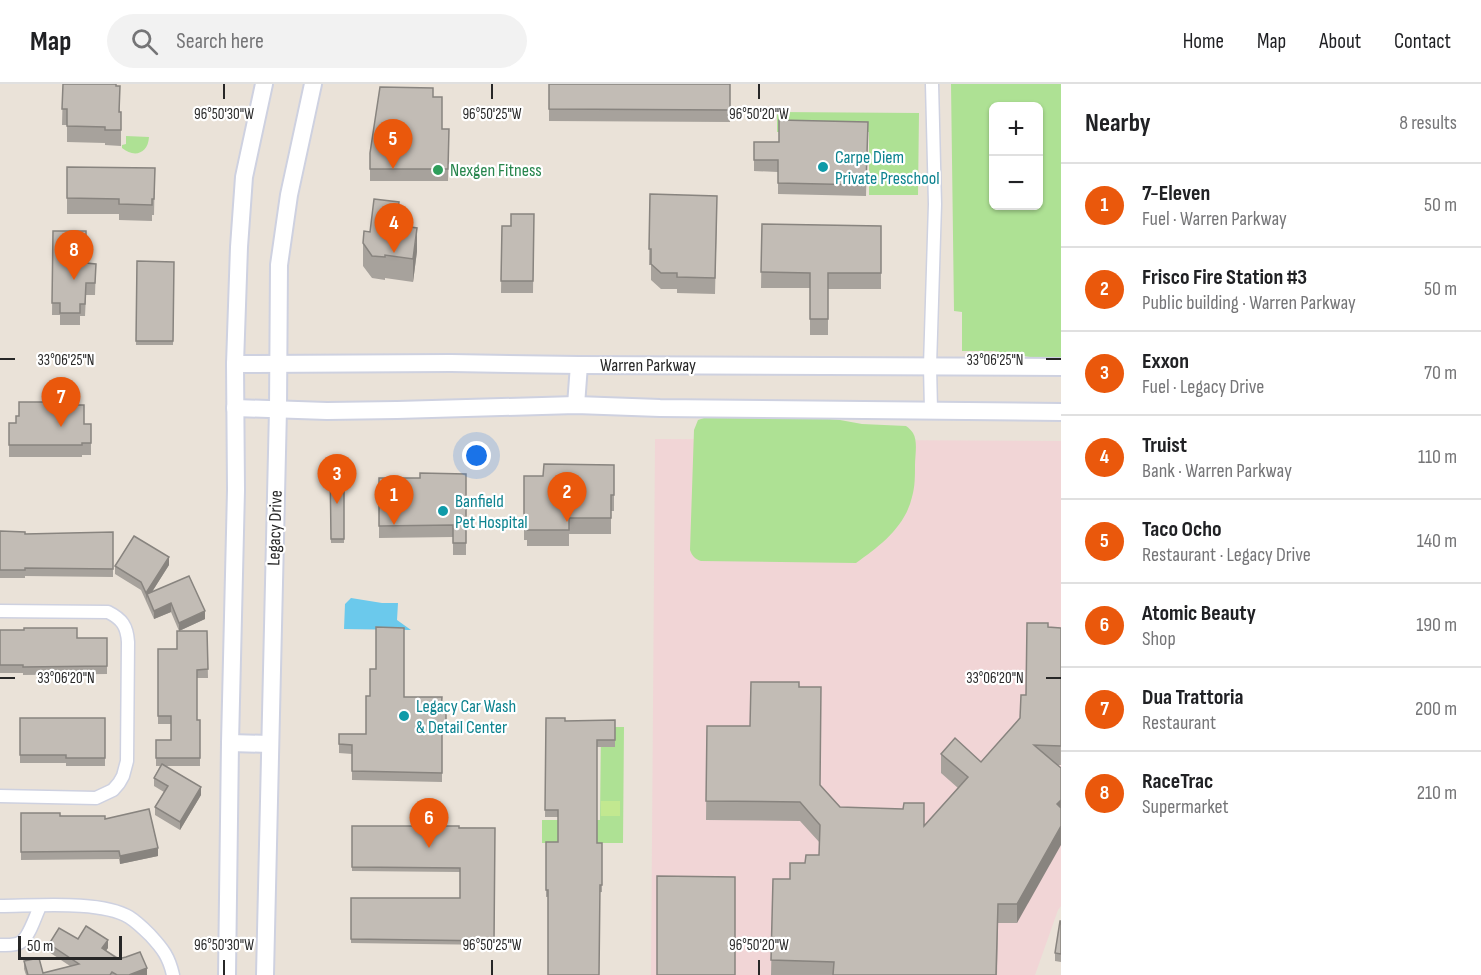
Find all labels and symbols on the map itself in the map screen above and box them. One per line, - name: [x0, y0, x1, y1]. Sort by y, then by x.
- text: 96°50'30"W: [194, 105, 254, 124]
- text: 96°50'25"W: [462, 105, 522, 124]
- text: 96°50'20"W: [729, 105, 789, 124]
- pin: 5: [374, 120, 412, 169]
- place label: Carpe Diem Private Preschool: [835, 147, 940, 189]
- place label: Nexgen Fitness: [450, 160, 542, 181]
- marker: Carpe Diem Private Preschool: [816, 160, 830, 174]
- marker: Nexgen Fitness: [431, 163, 445, 177]
- pin: 4: [374, 204, 414, 253]
- pin: 8: [54, 230, 94, 280]
- text: 33°06'25"N: [38, 351, 94, 370]
- text: 33°06'25"N: [967, 351, 1023, 370]
- street label: Warren Parkway: [600, 355, 696, 376]
- pin: 7: [42, 378, 80, 427]
- your location: [462, 441, 491, 470]
- pin: 3: [318, 454, 356, 504]
- pin: 2: [548, 472, 586, 522]
- pin: 1: [374, 476, 414, 525]
- street label: Legacy Drive: [263, 490, 287, 566]
- place label: Banfield Pet Hospital: [455, 491, 528, 533]
- marker: Banfield Pet Hospital: [436, 504, 450, 518]
- text: 33°06'20"N: [37, 669, 95, 688]
- text: 33°06'20"N: [966, 669, 1024, 688]
- place label: Legacy Car Wash & Detail Center: [416, 696, 516, 738]
- marker: Legacy Car Wash & Detail Center: [397, 709, 411, 723]
- pin: 6: [410, 798, 448, 848]
- scale bar: [18, 933, 122, 960]
- text: 96°50'30"W: [194, 936, 254, 955]
- text: 96°50'25"W: [462, 936, 522, 955]
- text: 96°50'20"W: [729, 936, 789, 955]

